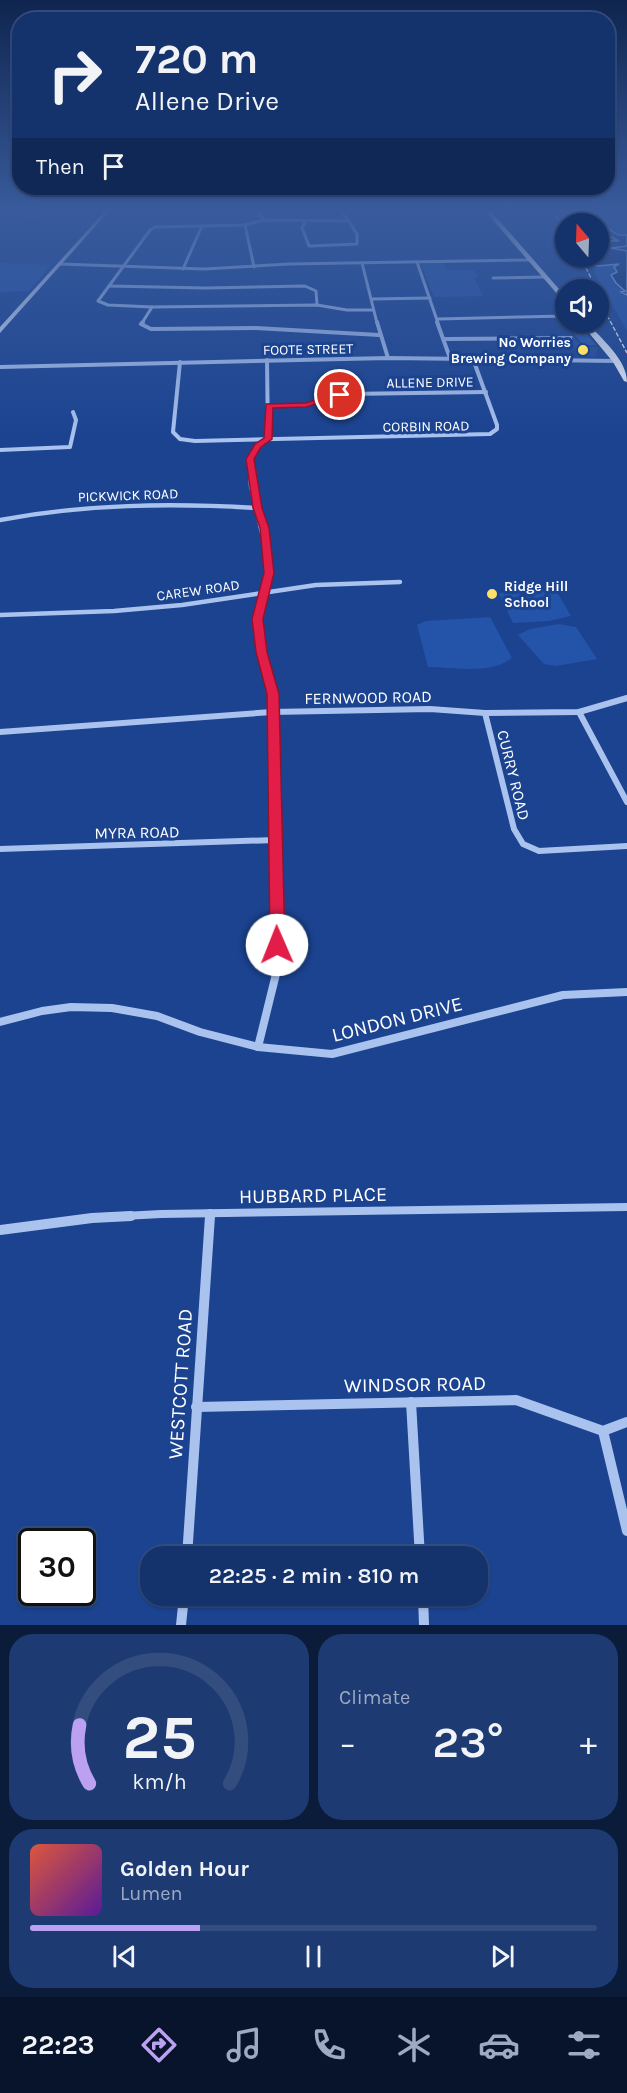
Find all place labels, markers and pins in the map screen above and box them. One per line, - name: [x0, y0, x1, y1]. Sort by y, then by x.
- place label: No Worries Brewing Company: [451, 334, 571, 367]
- marker: No Worries Brewing Company: [576, 343, 590, 357]
- pin: [314, 369, 365, 420]
- place label: Ridge Hill School: [504, 578, 568, 611]
- marker: Ridge Hill School: [485, 587, 499, 601]

